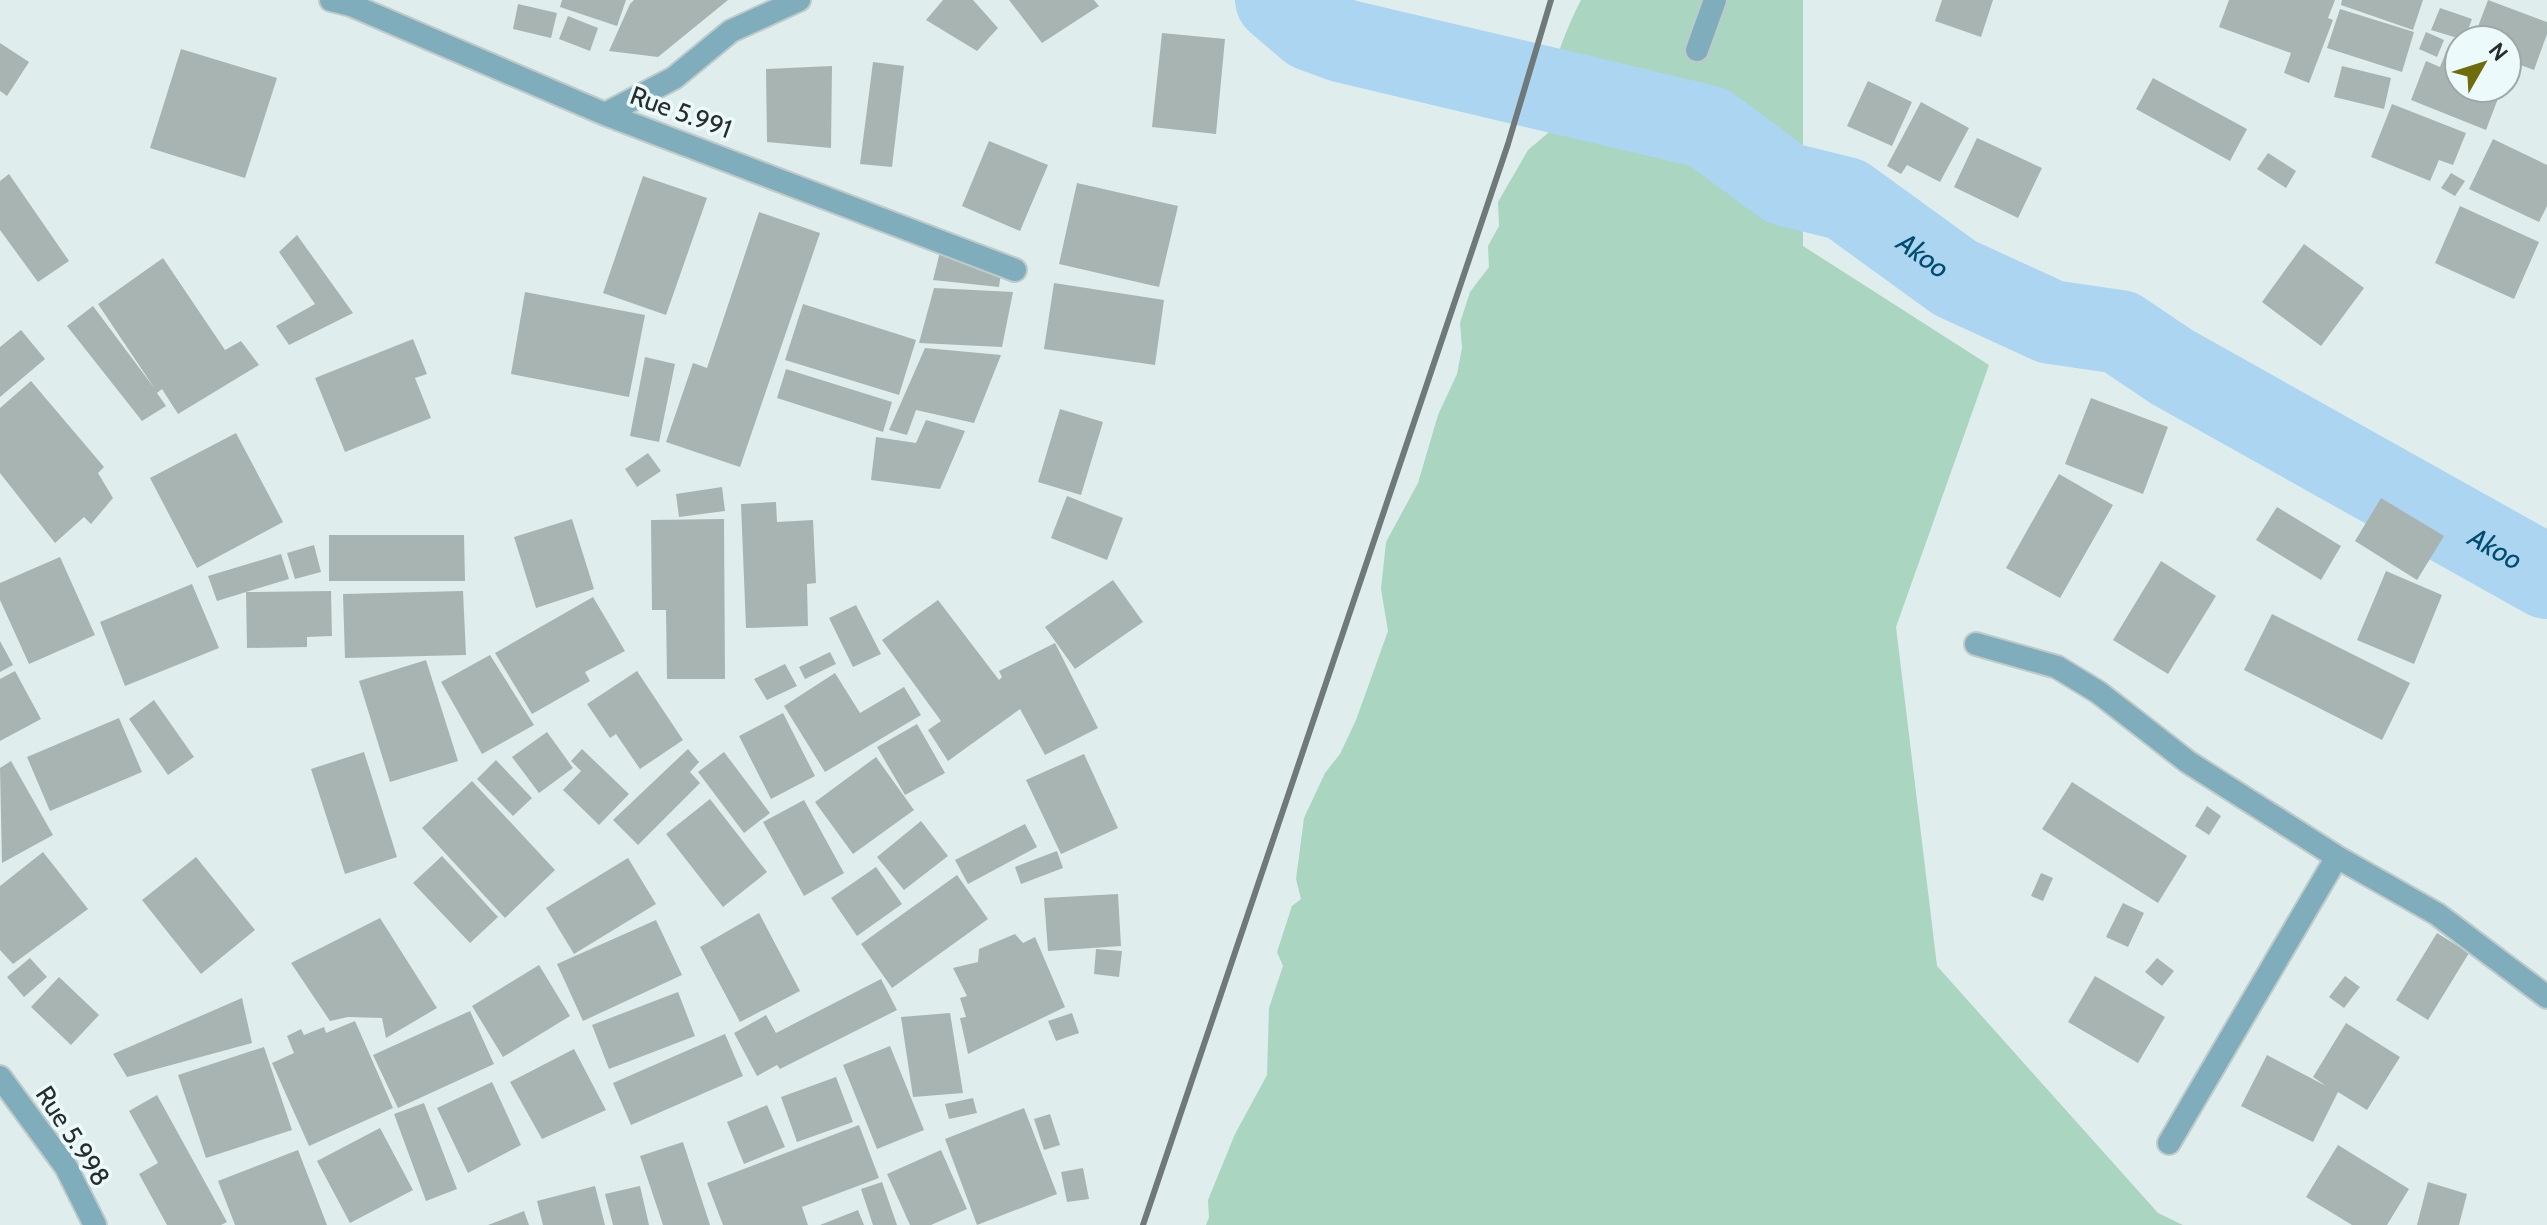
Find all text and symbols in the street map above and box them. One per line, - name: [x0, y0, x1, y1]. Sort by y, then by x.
- north arrow: [2443, 24, 2523, 104]
- text: N: [2483, 37, 2514, 66]
- street label: Rue 5.991: [626, 79, 736, 145]
- water label: Akoo: [1889, 224, 1956, 285]
- water label: Akoo: [2461, 519, 2528, 577]
- street label: Rue 5.998: [29, 1080, 117, 1192]

